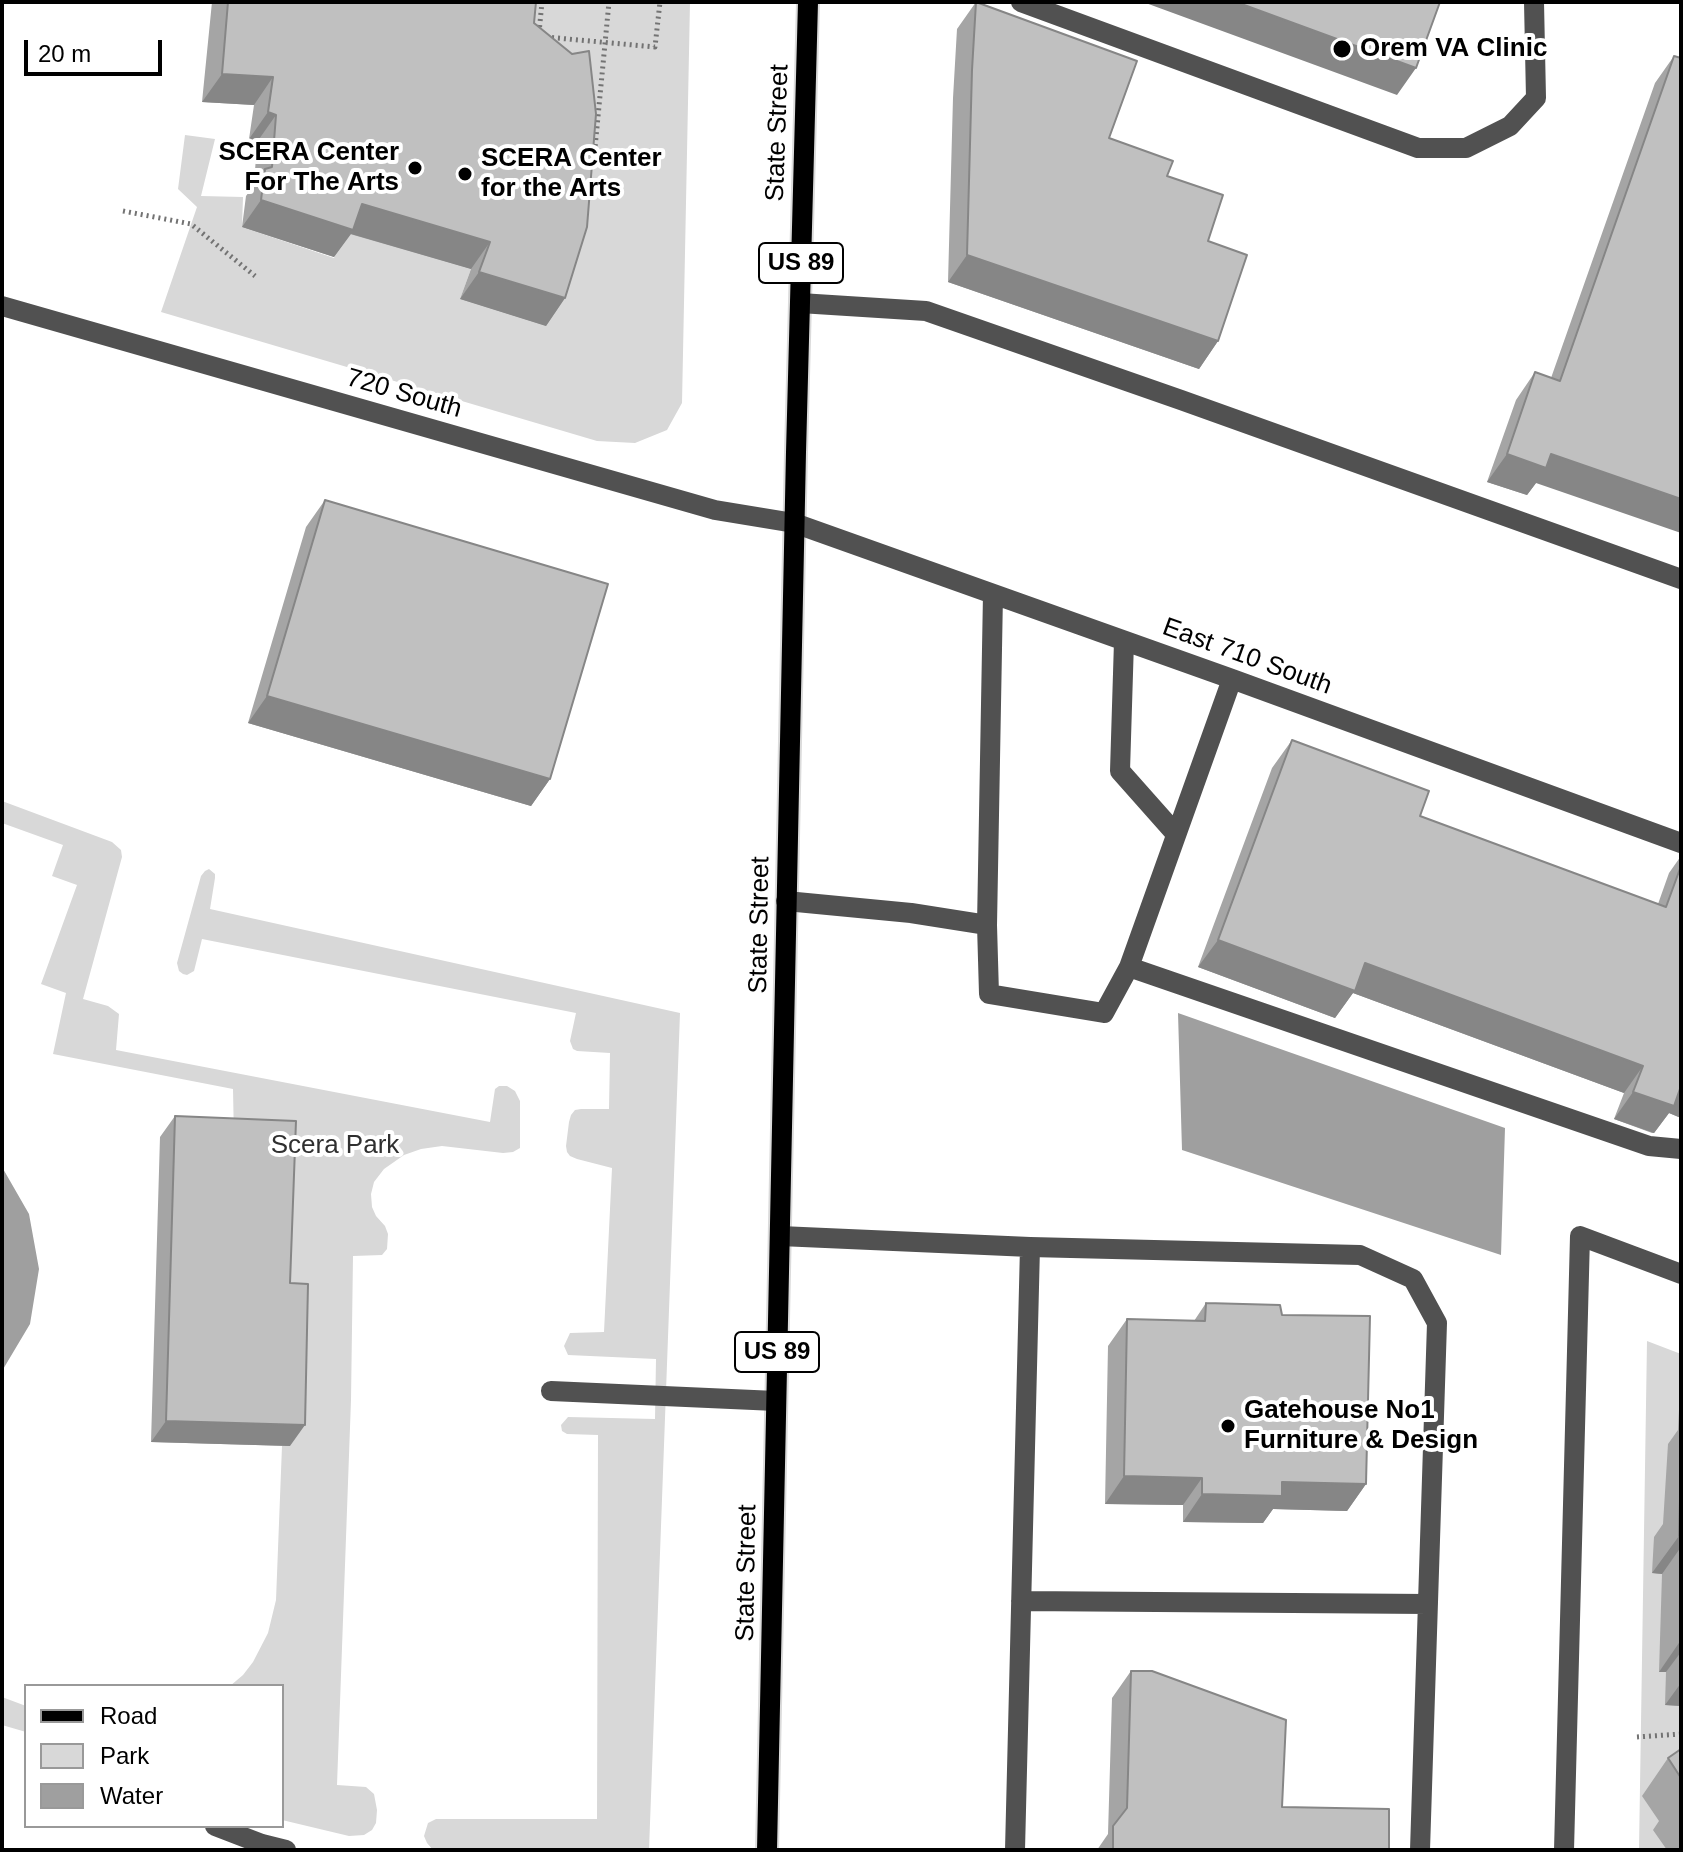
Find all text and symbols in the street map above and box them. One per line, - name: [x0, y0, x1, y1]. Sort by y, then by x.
- scale bar: [28, 24, 166, 74]
- place label: Orem VA Clinic: [1360, 33, 1547, 65]
- marker: Orem VA Clinic: [1331, 38, 1353, 60]
- text: 20 m: [38, 40, 91, 67]
- street label: State Street: [760, 64, 796, 202]
- place label: SCERA Center For The Arts: [218, 137, 399, 198]
- place label: SCERA Center for the Arts: [481, 143, 662, 204]
- marker: SCERA Center For The Arts: [406, 159, 424, 177]
- marker: SCERA Center for the Arts: [456, 165, 474, 183]
- road number: US 89: [759, 243, 843, 283]
- street label: 720 South: [343, 363, 465, 425]
- street label: East 710 South: [1158, 612, 1336, 702]
- street label: State Street: [743, 856, 777, 994]
- park label: Scera Park: [271, 1130, 399, 1162]
- road number: US 89: [735, 1332, 819, 1372]
- place label: Gatehouse No1 Furniture & Design: [1244, 1395, 1478, 1456]
- marker: Gatehouse No1 Furniture & Design: [1219, 1417, 1237, 1435]
- street label: State Street: [730, 1504, 764, 1642]
- legend: [24, 1684, 284, 1828]
- text: Road: [100, 1702, 157, 1729]
- text: Park: [100, 1742, 149, 1769]
- text: Water: [100, 1782, 163, 1809]

